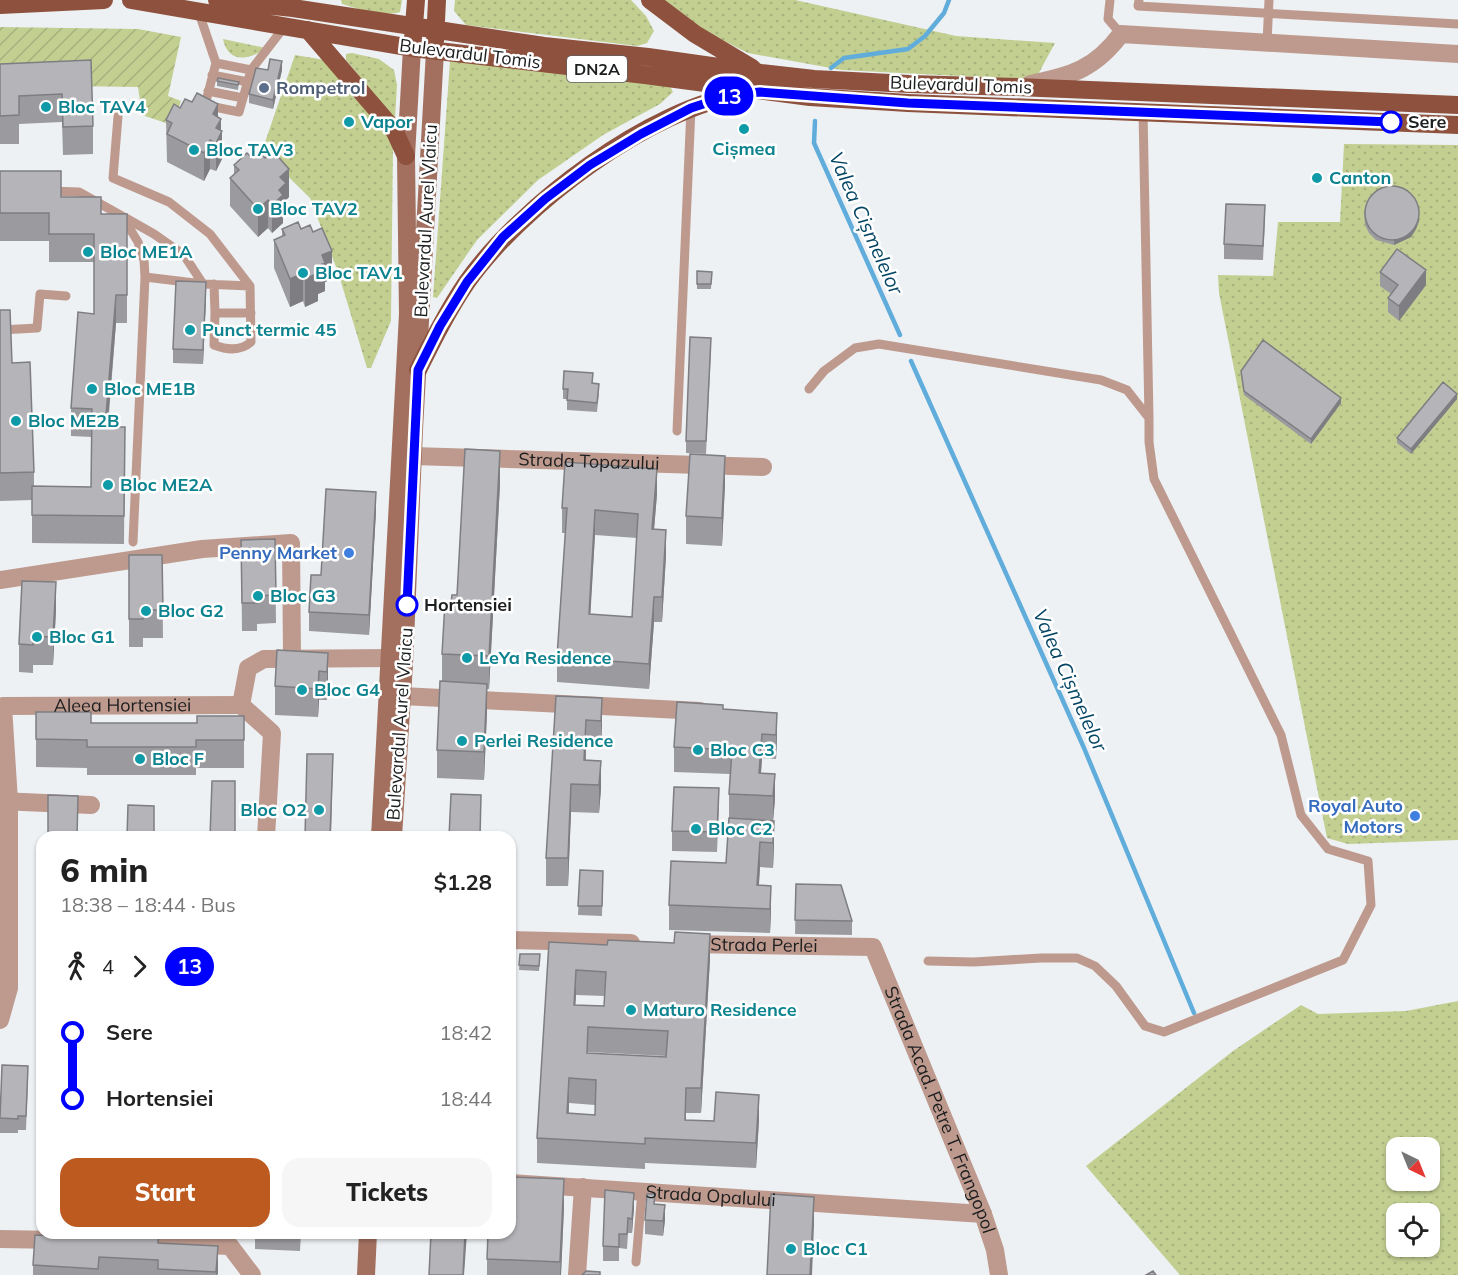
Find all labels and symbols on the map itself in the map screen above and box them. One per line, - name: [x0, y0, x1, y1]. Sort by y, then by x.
- street label: Bulevardul Tomis: [398, 33, 542, 74]
- road number: DN2A: [567, 56, 627, 82]
- street label: Bulevardul Tomis: [890, 71, 1033, 98]
- place label: Rompetrol: [276, 76, 365, 99]
- line badge: 13: [702, 76, 756, 116]
- marker: Rompetrol: [257, 81, 271, 95]
- place label: Bloc TAV4: [58, 95, 146, 118]
- marker: Bloc TAV4: [39, 100, 53, 114]
- place label: Vapor: [360, 110, 414, 133]
- place label: Sere: [1408, 110, 1446, 133]
- marker: Sere: [1380, 111, 1402, 133]
- marker: Vapor: [342, 115, 356, 129]
- marker: Cișmea: [737, 122, 751, 136]
- street label: Bulevardul Aurel Vlaicu: [409, 124, 442, 318]
- place label: Cișmea: [712, 137, 776, 160]
- place label: Bloc TAV3: [206, 138, 294, 161]
- marker: Bloc TAV3: [187, 143, 201, 157]
- water label: Valea Cișmelelor: [823, 148, 909, 299]
- place label: Canton: [1329, 166, 1391, 189]
- marker: Canton: [1310, 171, 1324, 185]
- place label: Bloc TAV2: [270, 197, 358, 220]
- marker: Bloc TAV2: [251, 202, 265, 216]
- place label: Bloc ME1A: [100, 240, 193, 263]
- marker: Bloc ME1A: [81, 245, 95, 259]
- place label: Bloc TAV1: [315, 261, 403, 284]
- marker: Bloc TAV1: [296, 266, 310, 280]
- place label: Punct termic 45: [202, 318, 337, 341]
- marker: Punct termic 45: [183, 323, 197, 337]
- place label: Bloc ME1B: [104, 377, 195, 400]
- marker: Bloc ME1B: [85, 382, 99, 396]
- place label: Bloc ME2B: [28, 409, 119, 432]
- marker: Bloc ME2B: [9, 414, 23, 428]
- street label: Strada Topazului: [518, 447, 660, 475]
- place label: Bloc ME2A: [120, 473, 213, 496]
- marker: Bloc ME2A: [101, 478, 115, 492]
- place label: Penny Market: [219, 541, 337, 564]
- marker: Penny Market: [342, 546, 356, 560]
- place label: Bloc G3: [270, 584, 336, 607]
- marker: Bloc G3: [251, 589, 265, 603]
- place label: Hortensiei: [424, 593, 512, 616]
- marker: Hortensiei: [396, 594, 418, 616]
- place label: Bloc G2: [158, 599, 224, 622]
- marker: Bloc G2: [139, 604, 153, 618]
- water label: Valea Cișmelelor: [1027, 605, 1113, 756]
- place label: Bloc G1: [49, 625, 115, 648]
- street label: Bulevardul Aurel Vlaicu: [381, 627, 418, 821]
- marker: Bloc G1: [30, 630, 44, 644]
- place label: LeYa Residence: [479, 646, 612, 669]
- marker: LeYa Residence: [460, 651, 474, 665]
- place label: Bloc G4: [314, 678, 380, 701]
- marker: Bloc G4: [295, 683, 309, 697]
- street label: Aleea Hortensiei: [54, 693, 191, 717]
- place label: Perlei Residence: [474, 729, 613, 752]
- marker: Perlei Residence: [455, 734, 469, 748]
- place label: Bloc C3: [710, 738, 775, 761]
- marker: Bloc C3: [691, 743, 705, 757]
- place label: Bloc F: [152, 747, 204, 770]
- marker: Bloc F: [133, 752, 147, 766]
- place label: Royal Auto Motors: [1308, 794, 1403, 838]
- place label: Bloc O2: [240, 798, 307, 821]
- marker: Bloc O2: [312, 803, 326, 817]
- marker: Royal Auto Motors: [1408, 809, 1422, 823]
- place label: Bloc C2: [708, 817, 773, 840]
- marker: Bloc C2: [689, 822, 703, 836]
- street label: Strada Perlei: [710, 932, 818, 957]
- street label: Strada Acad. Petre T. Frangopol: [879, 983, 1001, 1236]
- place label: Maturo Residence: [643, 998, 797, 1021]
- marker: Maturo Residence: [624, 1003, 638, 1017]
- north arrow: [1386, 1137, 1440, 1191]
- street label: Strada Opalului: [645, 1180, 776, 1211]
- place label: Bloc C1: [803, 1237, 868, 1260]
- marker: Bloc C1: [784, 1242, 798, 1256]

